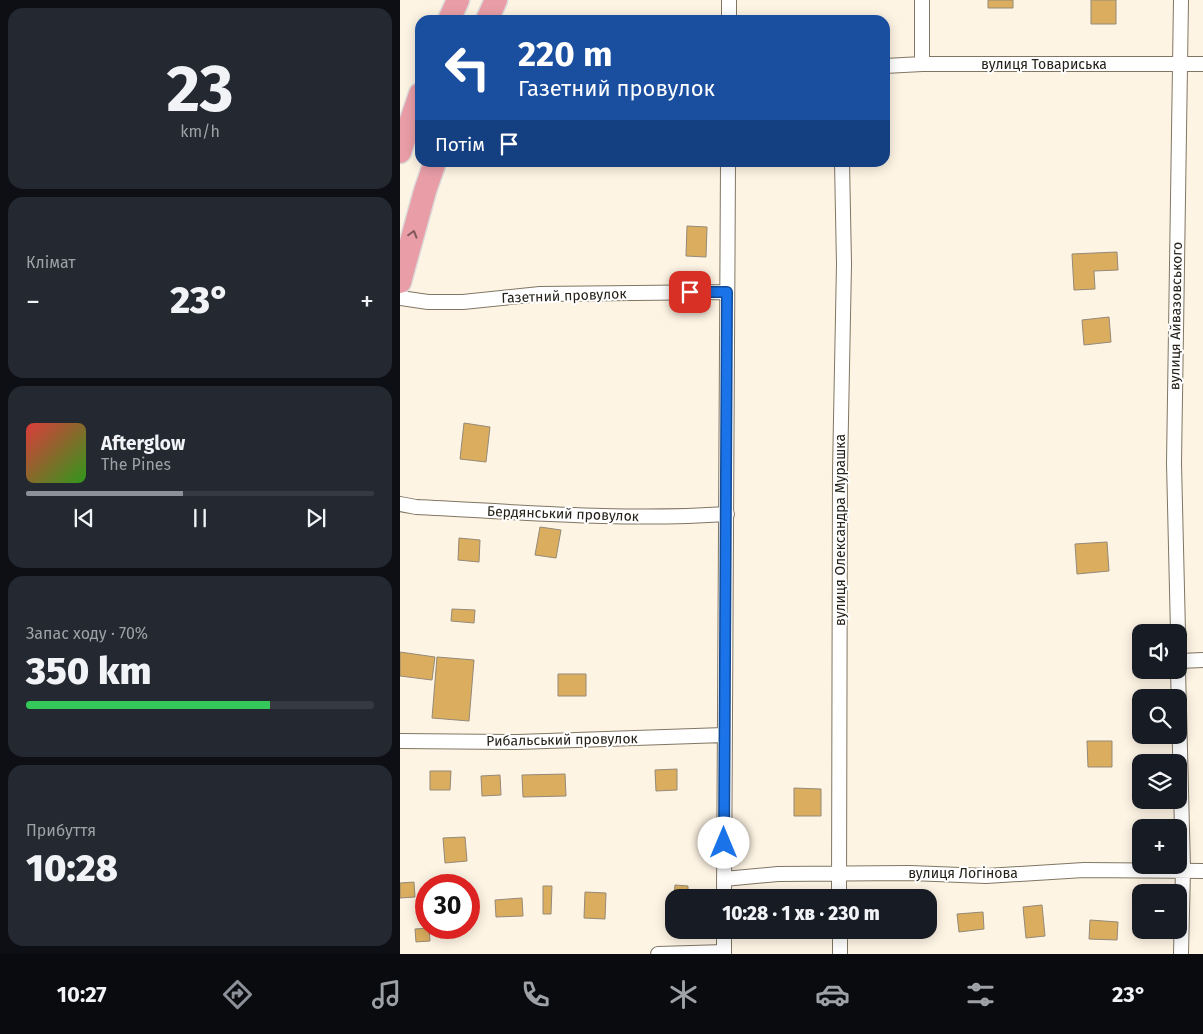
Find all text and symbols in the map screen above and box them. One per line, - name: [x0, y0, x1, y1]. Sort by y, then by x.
- text: 220 m: [518, 33, 613, 75]
- icon: left: [435, 35, 500, 100]
- text: 23: [166, 50, 234, 128]
- street label: вулиця Товариська: [981, 56, 1107, 73]
- text: Газетний провулок: [518, 75, 715, 102]
- text: km/h: [180, 122, 220, 141]
- icon: arrive: [495, 130, 523, 158]
- text: Потім: [435, 133, 485, 156]
- one-way arrow: [407, 231, 417, 239]
- street label: вулиця Айвазовського: [1166, 242, 1186, 390]
- text: Клімат: [26, 253, 76, 272]
- pin: [669, 271, 711, 313]
- text: 23°: [170, 277, 230, 323]
- icon: arrive: [676, 278, 704, 306]
- text: −: [26, 285, 40, 318]
- text: +: [360, 285, 374, 318]
- street label: Газетний провулок: [501, 285, 628, 307]
- text: Afterglow: [101, 432, 185, 455]
- street label: вулиця Олександра Мурашка: [832, 434, 849, 626]
- text: The Pines: [101, 455, 171, 474]
- street label: Бердянський провулок: [487, 503, 640, 525]
- icon: previous: [70, 504, 98, 532]
- icon: pause: [186, 504, 214, 532]
- icon: next: [302, 504, 330, 532]
- text: Запас ходу · 70%: [26, 624, 148, 643]
- map controls: [1132, 624, 1187, 939]
- button: sound: [1132, 624, 1187, 679]
- text: 350 km: [26, 648, 151, 694]
- button: search: [1132, 689, 1187, 744]
- street label: Рибальський провулок: [486, 730, 639, 750]
- button: layers: [1132, 754, 1187, 809]
- position arrow: [697, 816, 749, 868]
- button: +: [1132, 819, 1187, 874]
- text: Прибуття: [26, 821, 96, 840]
- text: 10:28: [26, 845, 118, 891]
- street label: вулиця Логінова: [908, 865, 1018, 882]
- speed limit sign: 30: [415, 874, 480, 939]
- button: −: [1132, 884, 1187, 939]
- text: 10:28 · 1 хв · 230 m: [722, 902, 880, 925]
- icon: directions: [220, 977, 255, 1012]
- icon: music: [369, 977, 404, 1012]
- icon: phone: [518, 977, 553, 1012]
- icon: climate: [666, 977, 701, 1012]
- icon: car: [815, 977, 850, 1012]
- icon: filters: [963, 977, 998, 1012]
- text: 10:27: [57, 981, 107, 1008]
- text: 23°: [1112, 981, 1146, 1008]

